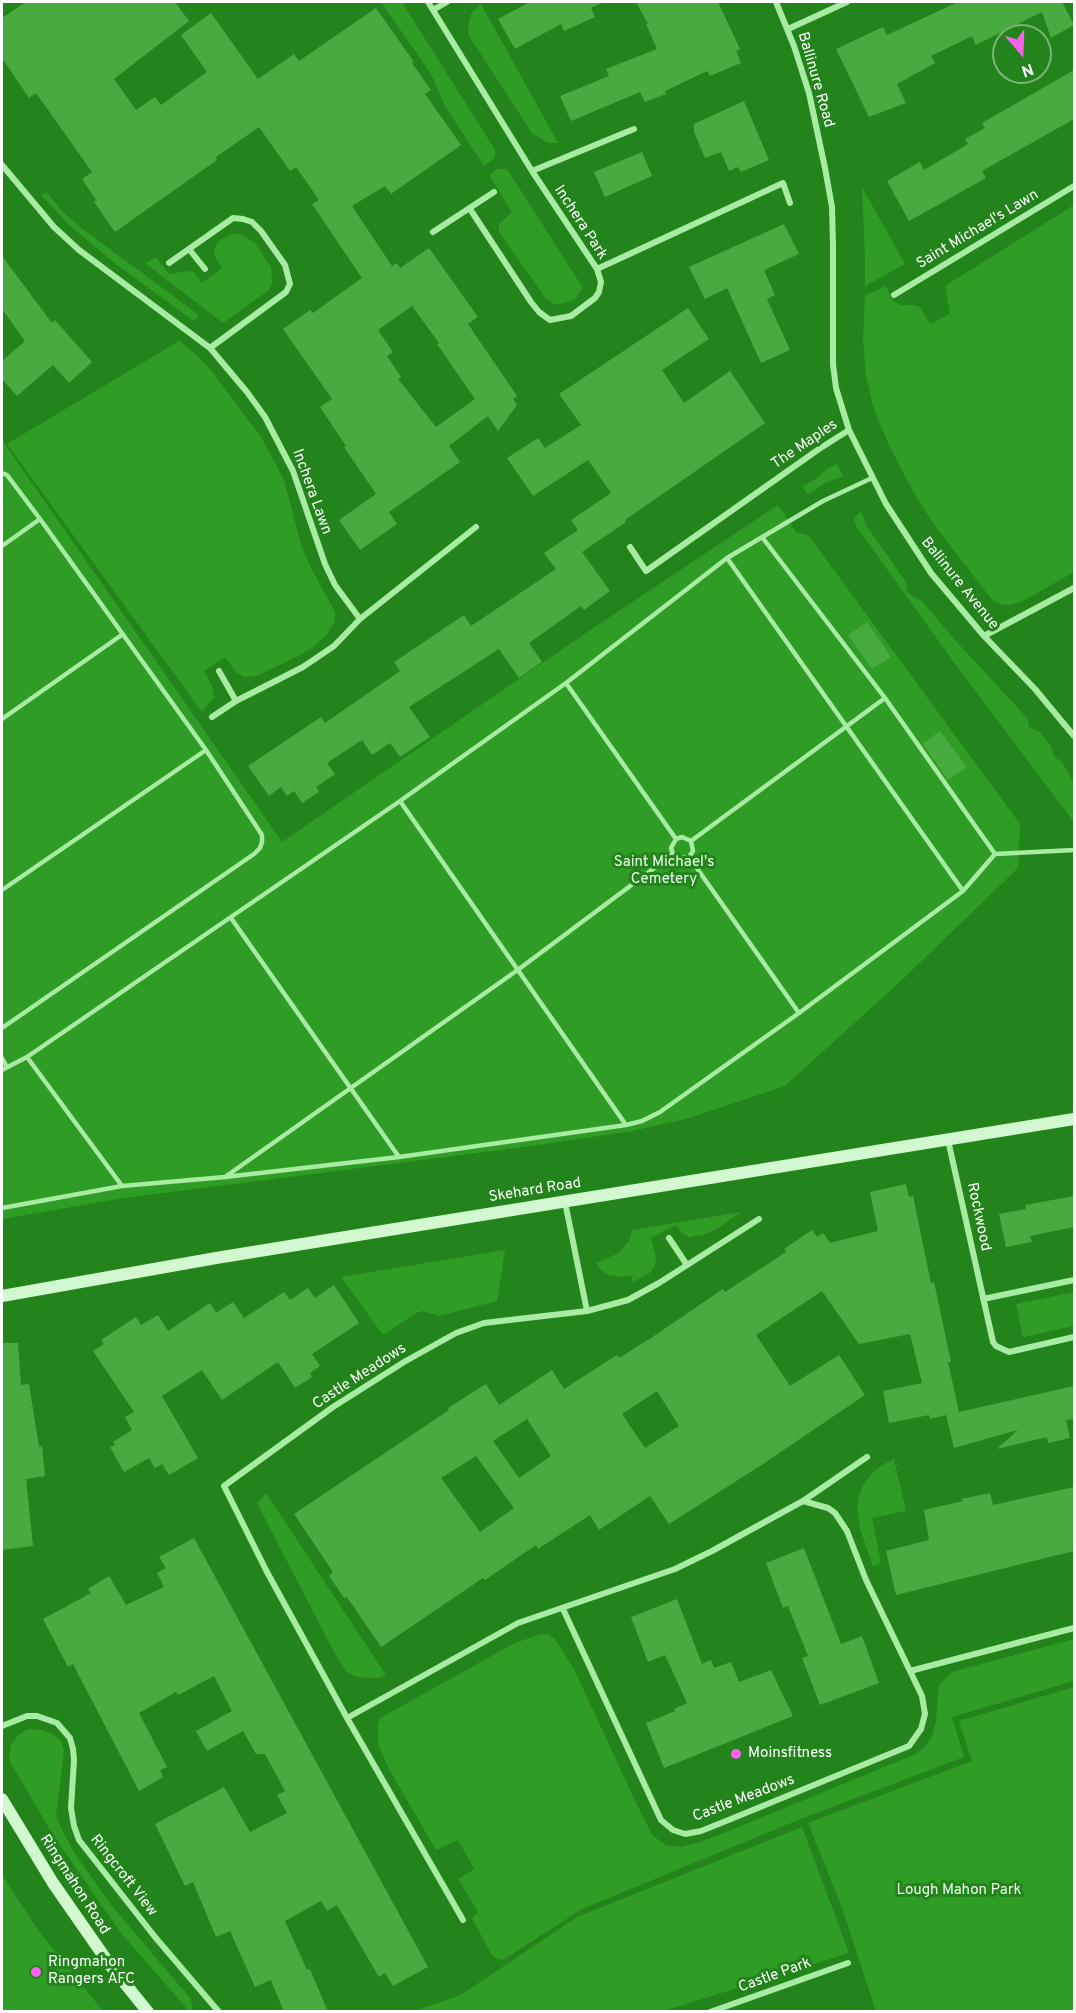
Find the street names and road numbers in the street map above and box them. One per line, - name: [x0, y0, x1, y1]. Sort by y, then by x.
- street label: Ballinure Road: [793, 30, 837, 130]
- street label: Inchera Park: [549, 182, 611, 264]
- street label: Saint Michael's Lawn: [914, 186, 1042, 274]
- street label: The Maples: [768, 416, 842, 474]
- street label: Inchera Lawn: [287, 447, 335, 537]
- street label: Ballinure Avenue: [916, 534, 1002, 634]
- street label: Skehard Road: [488, 1175, 582, 1207]
- street label: Rockwood: [962, 1181, 994, 1253]
- street label: Castle Meadows: [310, 1340, 410, 1414]
- street label: Castle Meadows: [690, 1771, 798, 1827]
- street label: Ringmahon Road: [35, 1832, 113, 1938]
- street label: Ringcroft View: [86, 1832, 160, 1920]
- street label: Castle Park: [736, 1954, 814, 1998]

